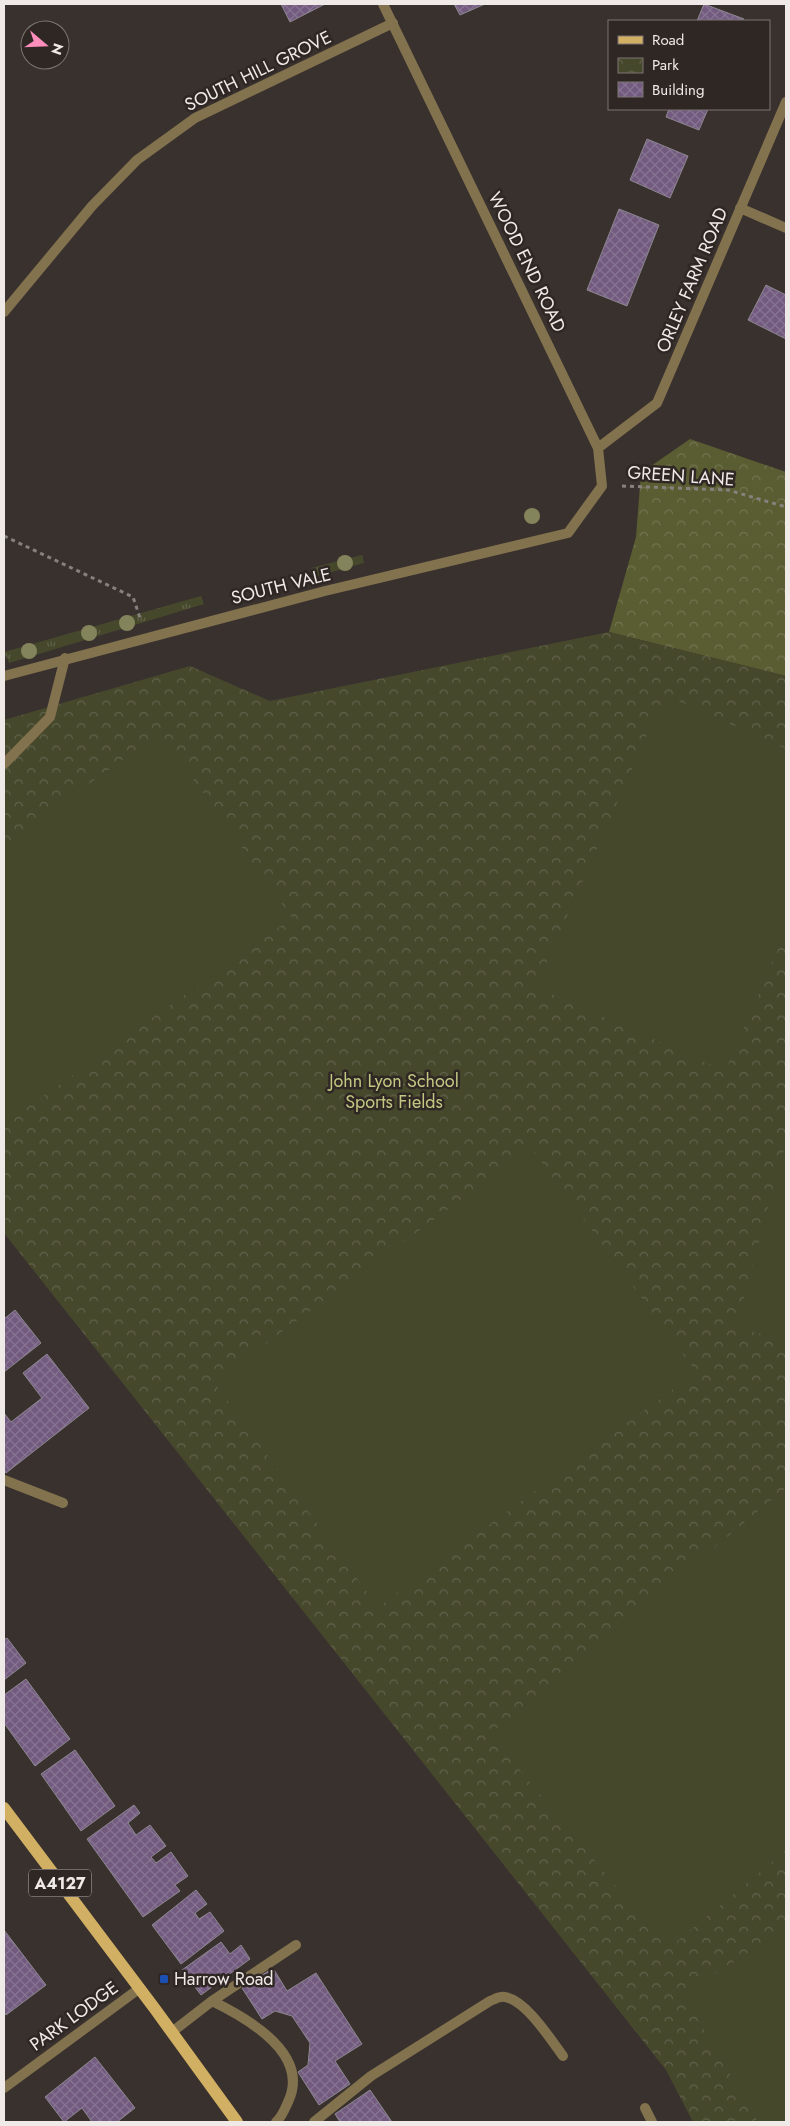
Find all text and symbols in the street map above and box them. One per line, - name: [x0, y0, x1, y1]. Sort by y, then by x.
- north arrow: [20, 20, 70, 70]
- legend: [608, 20, 770, 110]
- street label: SOUTH HILL GROVE: [180, 24, 336, 118]
- text: Road: [652, 29, 684, 51]
- text: N: [46, 41, 69, 58]
- text: Park: [652, 54, 679, 76]
- text: Building: [652, 79, 704, 101]
- street label: WOOD END ROAD: [482, 188, 572, 336]
- street label: ORLEY FARM ROAD: [650, 203, 734, 357]
- street label: GREEN LANE: [626, 459, 736, 493]
- street label: SOUTH VALE: [228, 561, 334, 611]
- park label: John Lyon School Sports Fields: [327, 1068, 459, 1115]
- road number: A4127: [29, 1870, 91, 1896]
- place label: Harrow Road: [174, 1966, 274, 1992]
- marker: Harrow Road: [158, 1973, 170, 1985]
- street label: PARK LODGE: [24, 1975, 124, 2057]

